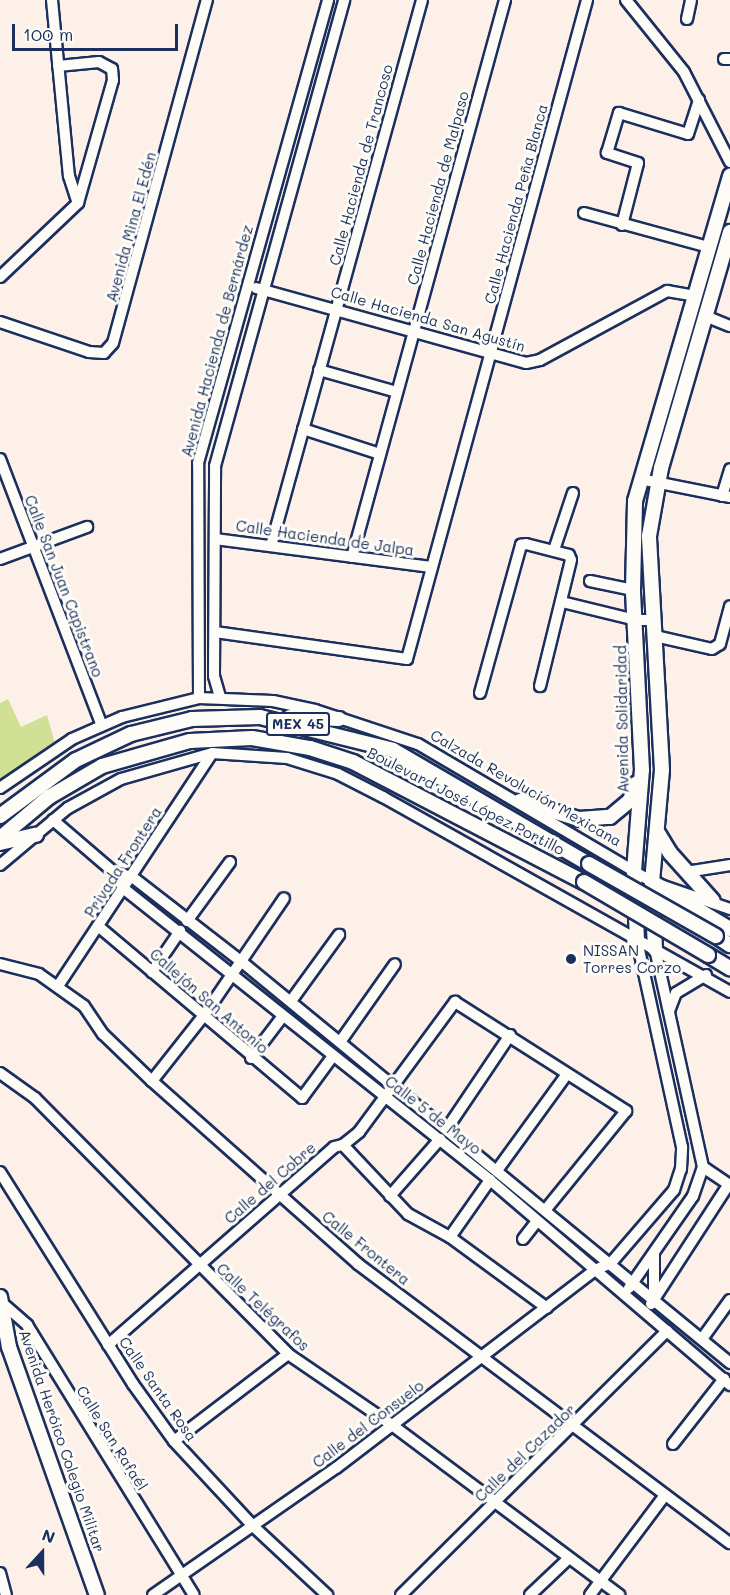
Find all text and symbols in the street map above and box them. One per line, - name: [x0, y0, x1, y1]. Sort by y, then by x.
- scale bar: [15, 12, 182, 50]
- text: 100 m: [23, 22, 73, 46]
- street label: Calle Hacienda de Trancoso: [325, 63, 397, 267]
- street label: Calle Hacienda de Malpaso: [403, 89, 473, 287]
- street label: Calle Hacienda Peña Blanca: [481, 102, 551, 306]
- street label: Avenida Mina El Edén: [102, 150, 160, 304]
- street label: Avenida Hacienda de Bernárdez: [177, 223, 257, 459]
- street label: Calle Hacienda San Agustín: [329, 283, 527, 355]
- street label: Calle San Juan Capistrano: [21, 493, 107, 679]
- street label: Calle Hacienda de Jalpa: [235, 517, 415, 559]
- street label: Avenida Solidaridad: [612, 645, 632, 793]
- road number: MEX 45: [265, 713, 331, 735]
- street label: Calzada Revolución Mexicana: [427, 726, 625, 850]
- street label: Boulevard José López Portillo: [364, 743, 568, 859]
- street label: Privada Frontera: [81, 803, 165, 921]
- place label: NISSAN Torres Corzo: [583, 941, 681, 976]
- street label: Callejón San Antonio: [146, 945, 272, 1057]
- marker: NISSAN Torres Corzo: [564, 952, 578, 966]
- street label: Calle 5 de Mayo: [381, 1072, 485, 1158]
- street label: Calle del Cobre: [221, 1138, 319, 1228]
- street label: Calle Frontera: [319, 1207, 413, 1289]
- street label: Calle Telégrafos: [213, 1259, 313, 1355]
- street label: Avenida Heróico Colegio Militar: [15, 1327, 109, 1555]
- street label: Calle Santa Rosa: [115, 1333, 201, 1445]
- street label: Calle del Consuelo: [309, 1376, 427, 1472]
- street label: Calle San Rafaél: [73, 1382, 151, 1494]
- street label: Calle del Cazador: [471, 1400, 579, 1506]
- north arrow: [12, 1523, 72, 1583]
- text: N: [39, 1524, 58, 1548]

